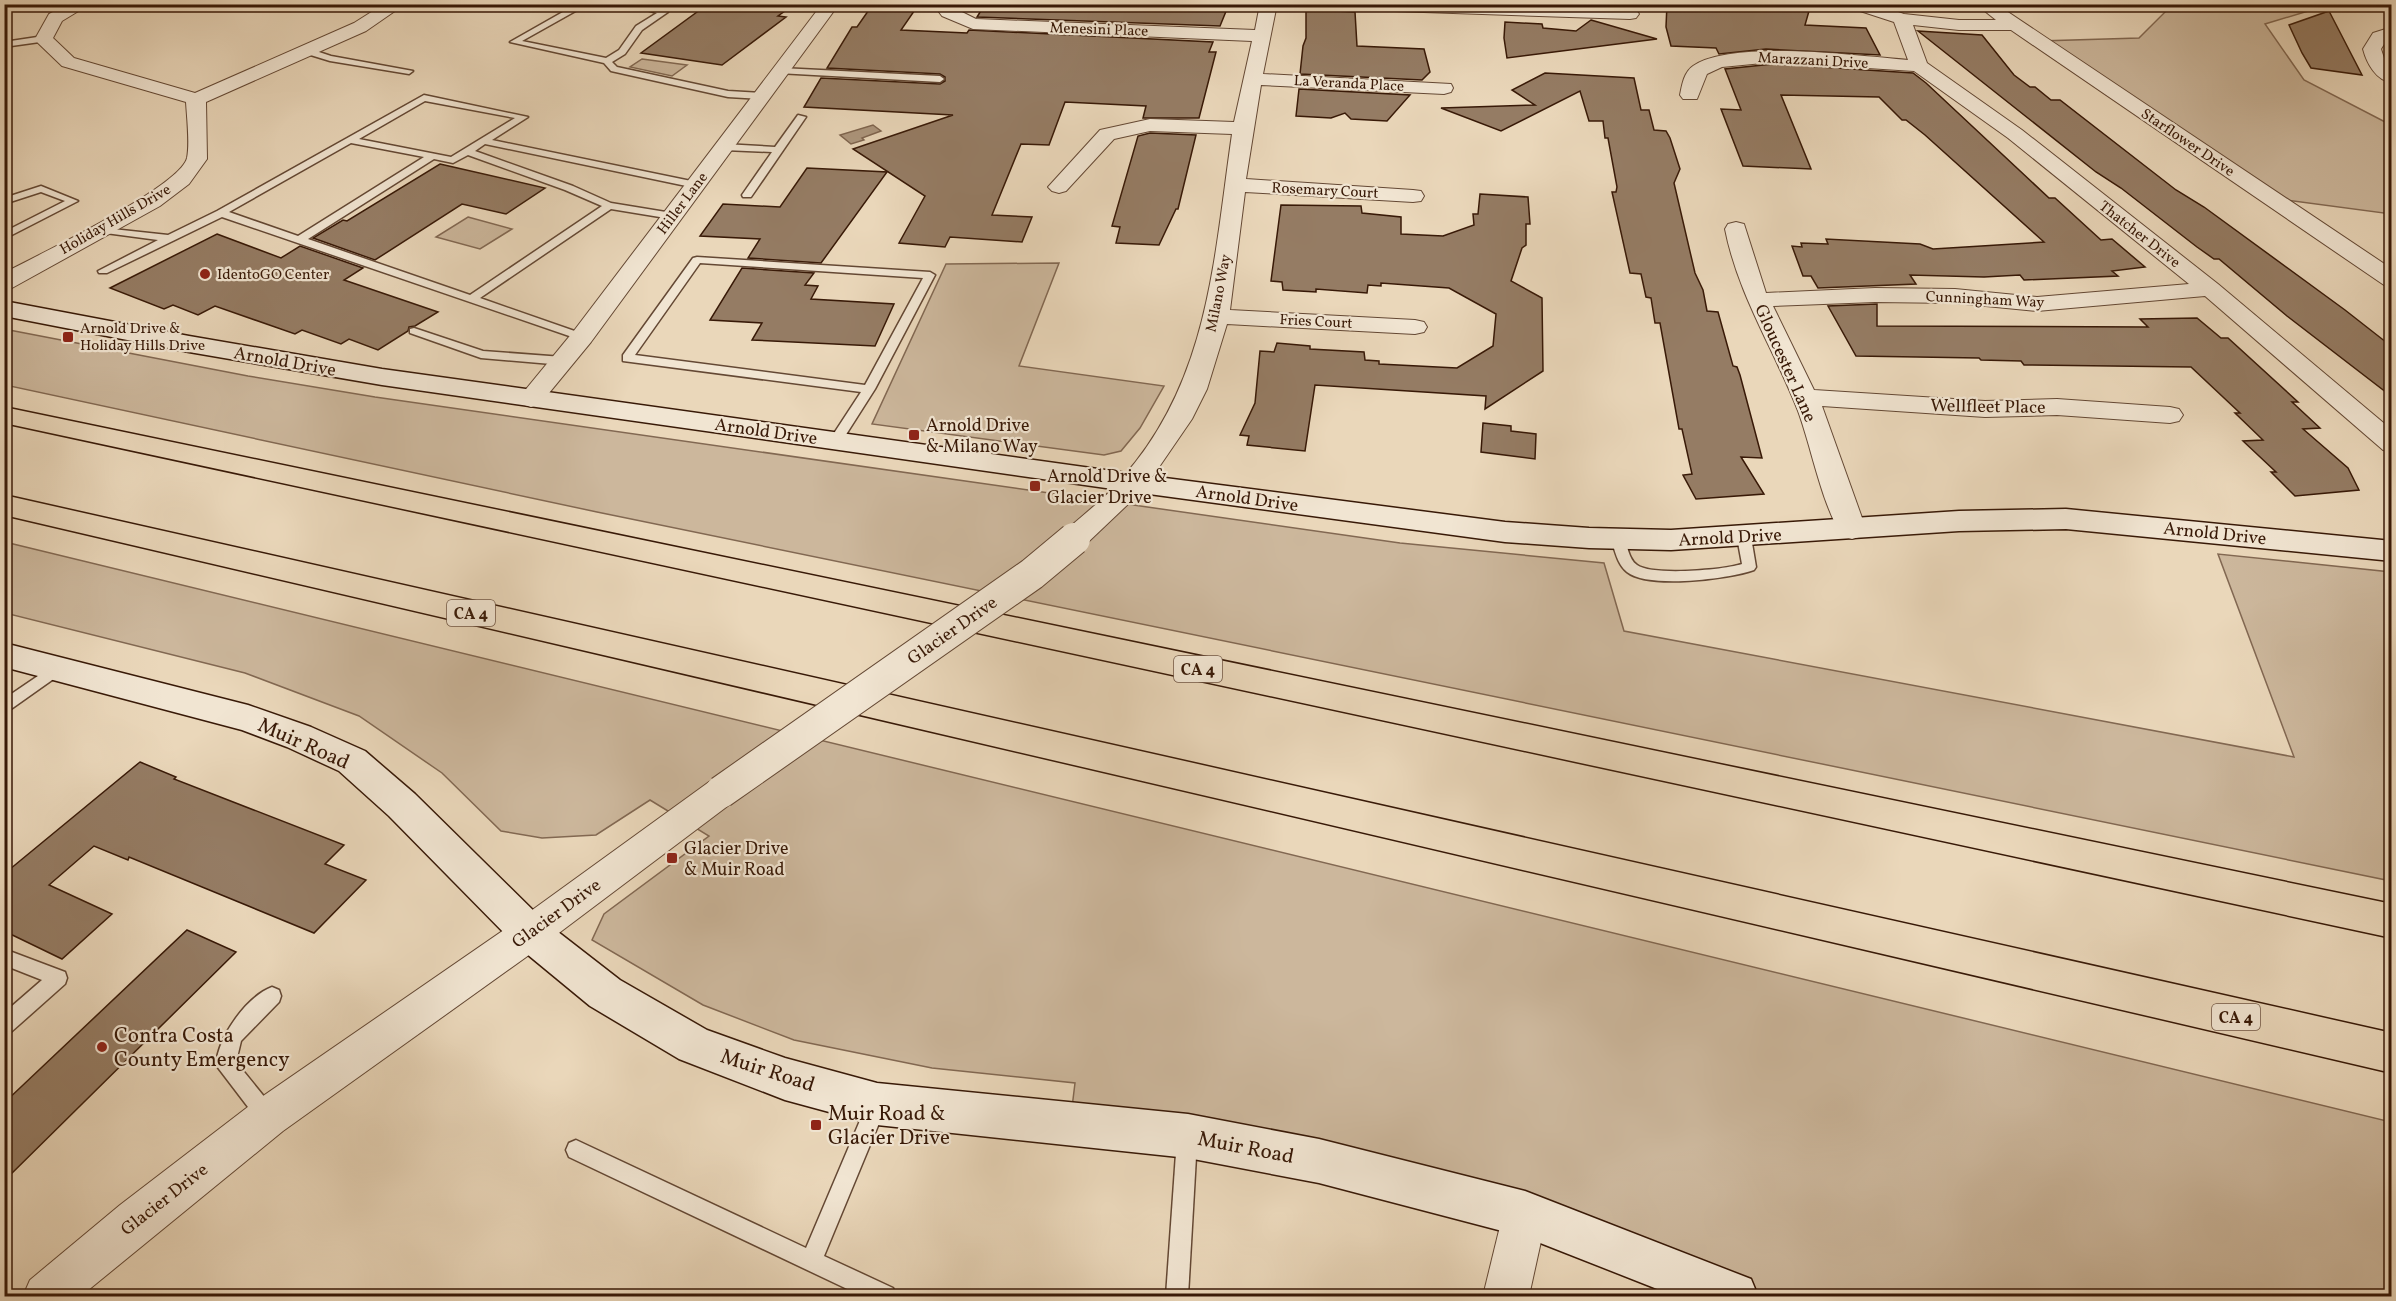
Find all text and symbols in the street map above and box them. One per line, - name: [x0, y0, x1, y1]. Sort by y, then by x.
- street label: Menesini Place: [1049, 18, 1149, 43]
- street label: Marazzani Drive: [1757, 48, 1869, 75]
- street label: La Veranda Place: [1293, 71, 1405, 98]
- street label: Starflower Drive: [2136, 104, 2238, 182]
- street label: Hiller Lane: [653, 168, 714, 239]
- street label: Rosemary Court: [1271, 178, 1379, 205]
- street label: Holiday Hills Drive: [56, 180, 175, 261]
- street label: Thatcher Drive: [2094, 197, 2184, 274]
- street label: Milano Way: [1202, 252, 1237, 334]
- place label: IdentoGO Center: [217, 265, 329, 286]
- marker: IdentoGO Center: [198, 267, 212, 281]
- street label: Cunningham Way: [1925, 287, 2045, 314]
- street label: Gloucester Lane: [1747, 301, 1822, 427]
- street label: Fries Court: [1279, 310, 1353, 335]
- place label: Arnold Drive & Holiday Hills Drive: [80, 319, 205, 357]
- marker: Arnold Drive & Holiday Hills Drive: [61, 330, 75, 344]
- street label: Arnold Drive: [232, 341, 338, 384]
- street label: Wellfleet Place: [1930, 394, 2046, 421]
- street label: Arnold Drive: [713, 413, 819, 452]
- place label: Arnold Drive & Milano Way: [926, 414, 1038, 460]
- marker: Arnold Drive & Milano Way: [907, 428, 921, 442]
- place label: Arnold Drive & Glacier Drive: [1047, 465, 1167, 511]
- marker: Arnold Drive & Glacier Drive: [1028, 479, 1042, 493]
- street label: Arnold Drive: [1194, 480, 1300, 519]
- street label: Arnold Drive: [2162, 517, 2268, 552]
- street label: Arnold Drive: [1678, 523, 1782, 554]
- street label: Glacier Drive: [903, 591, 1003, 671]
- road number: CA 4: [447, 600, 495, 626]
- road number: CA 4: [1174, 656, 1222, 682]
- street label: Muir Road: [253, 711, 354, 777]
- place label: Glacier Drive & Muir Road: [684, 837, 789, 883]
- marker: Glacier Drive & Muir Road: [665, 851, 679, 865]
- street label: Glacier Drive: [507, 873, 607, 955]
- road number: CA 4: [2212, 1004, 2260, 1030]
- place label: Contra Costa County Emergency: [114, 1022, 290, 1075]
- marker: Contra Costa County Emergency: [95, 1040, 109, 1054]
- street label: Muir Road: [717, 1043, 818, 1100]
- place label: Muir Road & Glacier Drive: [828, 1100, 950, 1153]
- marker: Muir Road & Glacier Drive: [809, 1118, 823, 1132]
- street label: Muir Road: [1195, 1125, 1296, 1172]
- street label: Glacier Drive: [116, 1158, 214, 1242]

